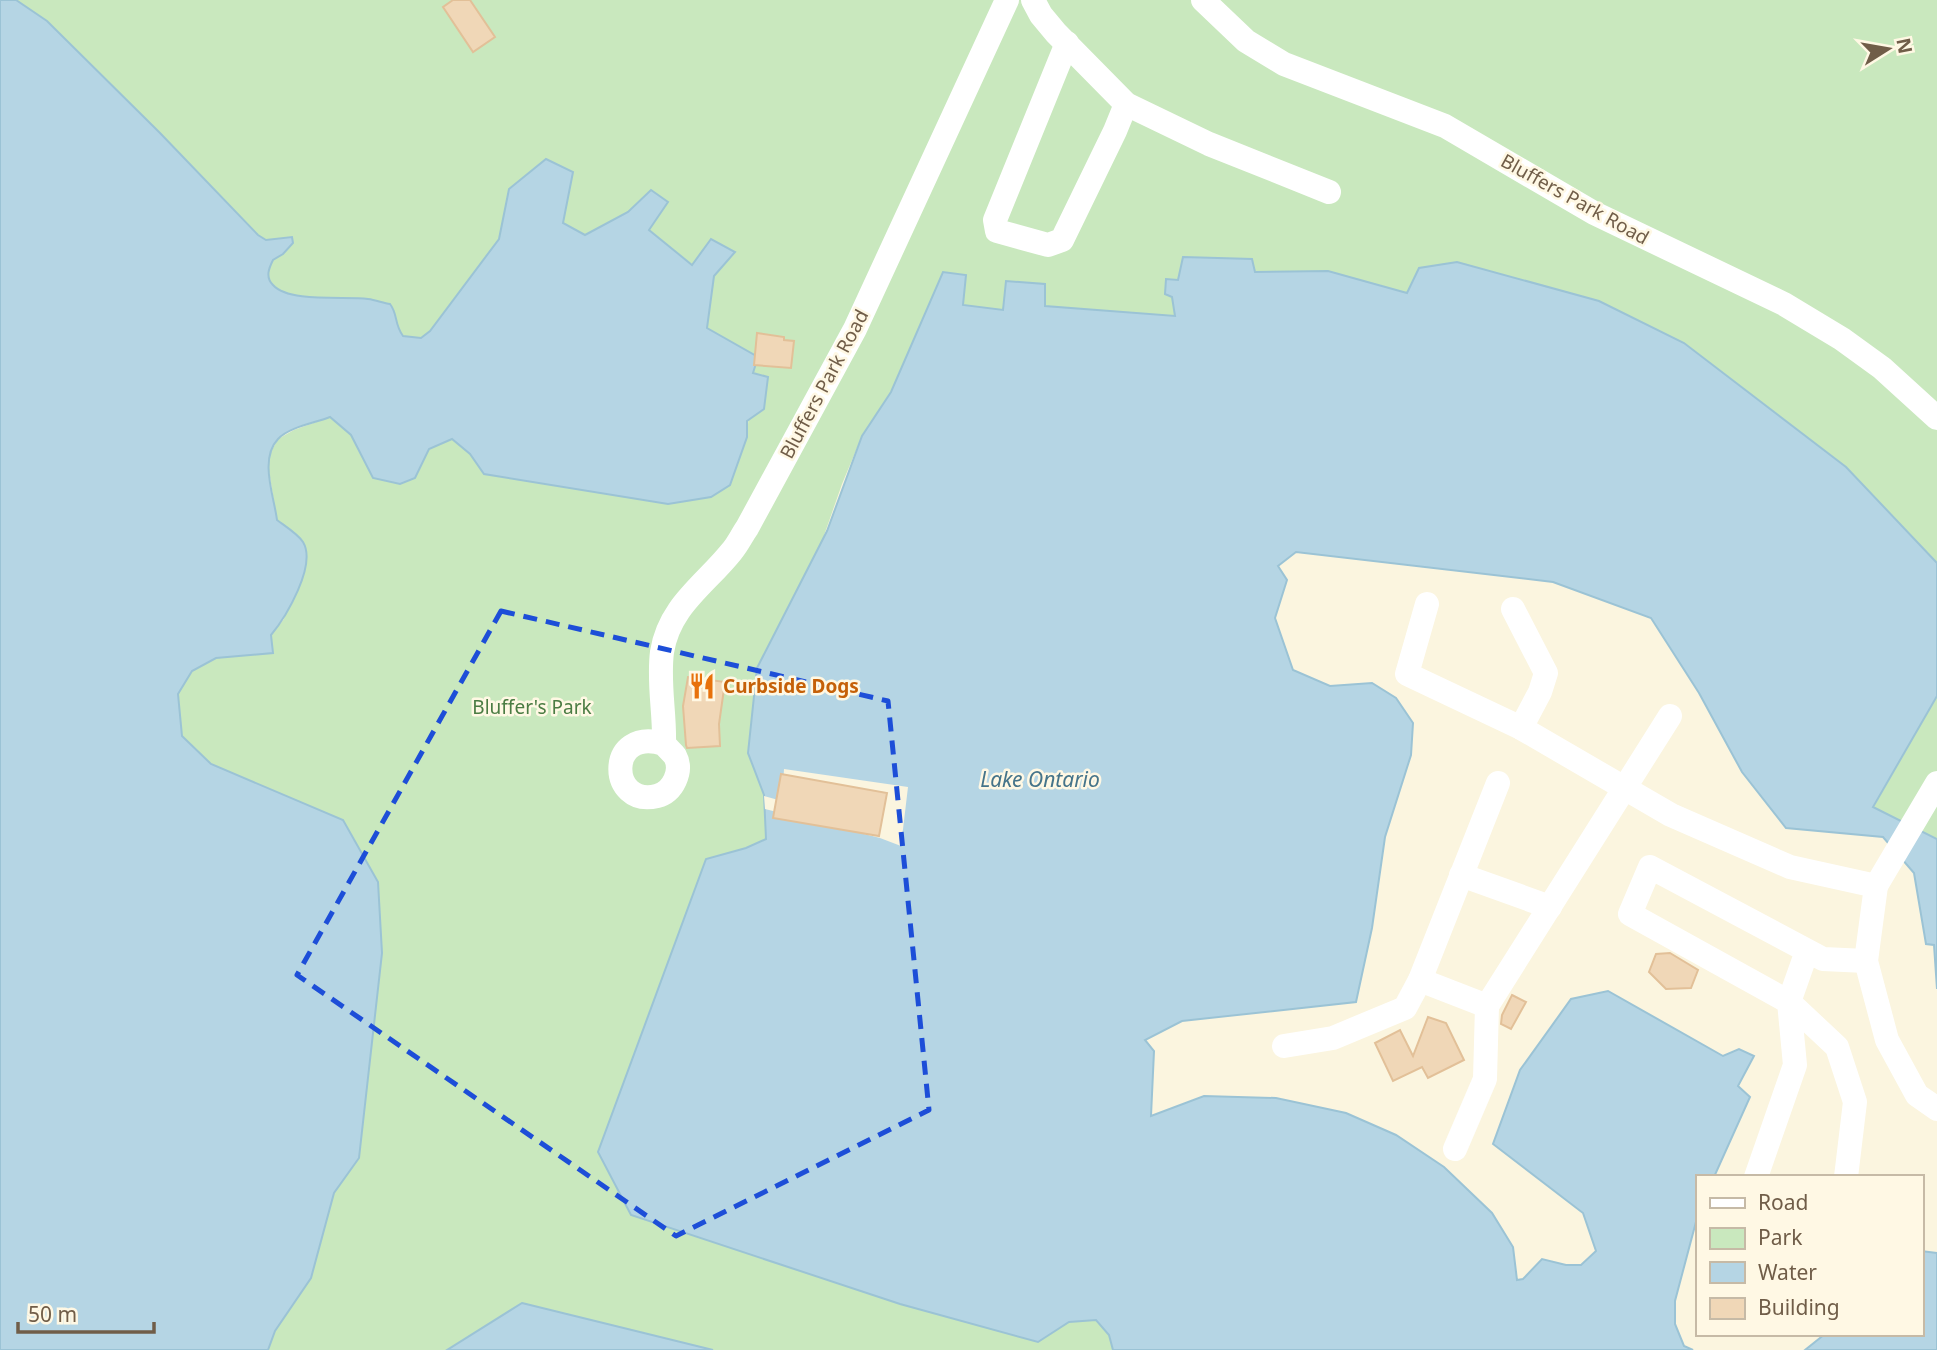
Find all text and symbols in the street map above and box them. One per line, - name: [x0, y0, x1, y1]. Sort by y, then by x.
- north arrow: [1853, 14, 1923, 84]
- text: N: [1890, 36, 1919, 56]
- street label: Bluffers Park Road: [1496, 148, 1654, 250]
- street label: Bluffers Park Road: [774, 305, 874, 463]
- restaurant icon: Curbside Dogs: [687, 671, 717, 701]
- place label: Curbside Dogs: [723, 673, 859, 699]
- park label: Bluffer's Park: [472, 694, 592, 720]
- water label: Lake Ontario: [980, 765, 1100, 793]
- legend: [1696, 1175, 1923, 1336]
- text: Road: [1758, 1188, 1808, 1216]
- text: Park: [1758, 1223, 1803, 1251]
- text: Water: [1758, 1258, 1817, 1286]
- scale bar: [18, 1290, 154, 1334]
- text: Building: [1758, 1293, 1840, 1321]
- text: 50 m: [28, 1300, 77, 1328]

